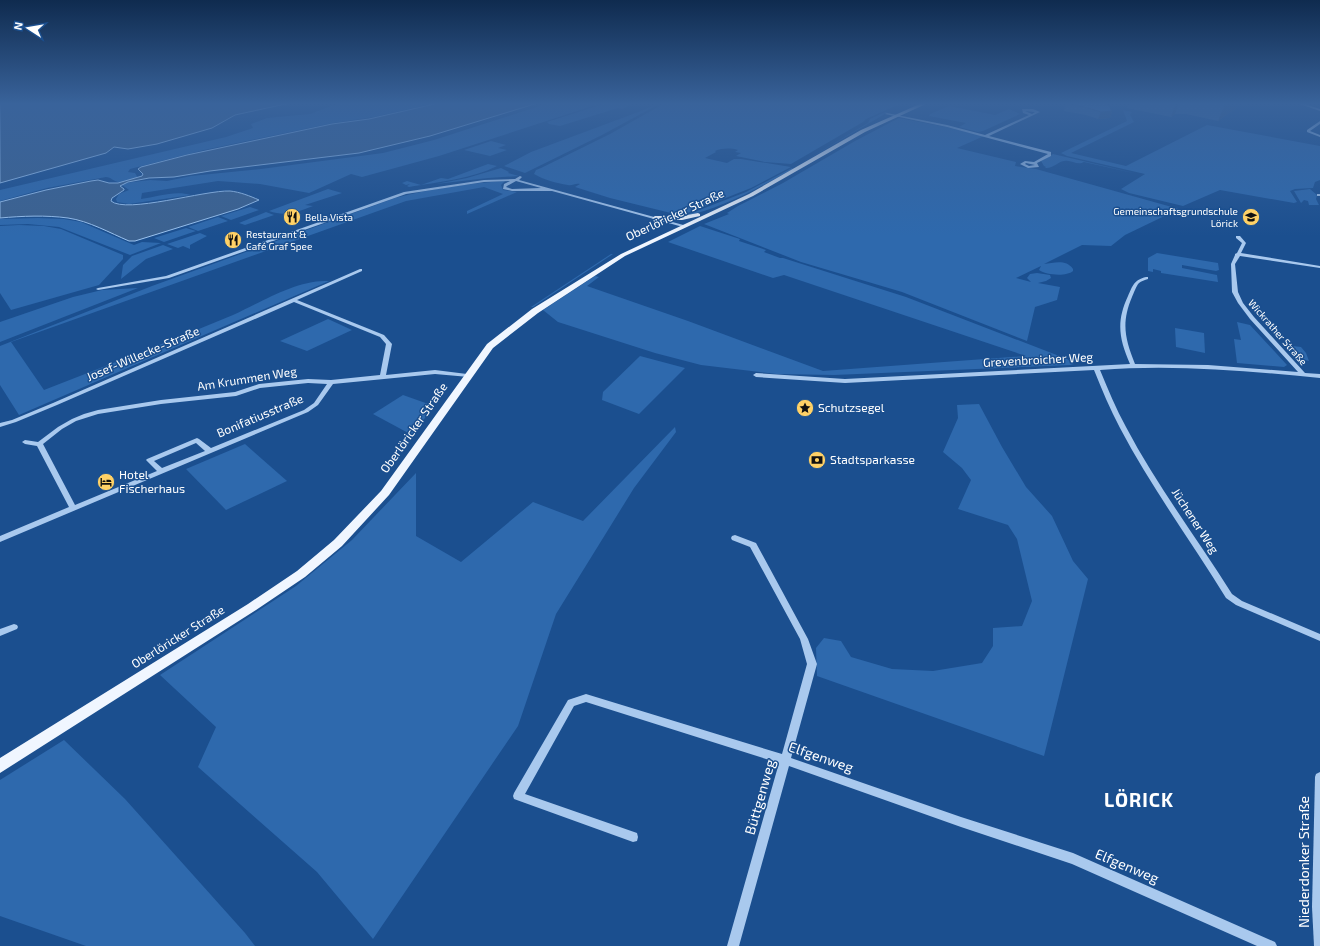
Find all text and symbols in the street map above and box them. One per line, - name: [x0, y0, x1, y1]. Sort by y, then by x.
- north arrow: [8, 8, 48, 48]
- text: N: [11, 21, 25, 31]
- street label: Oberlöricker Straße: [623, 185, 726, 243]
- place label: Gemeinschaftsgrundschule Lörick: [1113, 205, 1238, 229]
- restaurant icon: Bella Vista: [282, 207, 302, 227]
- school or university icon: Gemeinschaftsgrundschule Lörick: [1241, 207, 1261, 227]
- place label: Bella Vista: [305, 211, 353, 223]
- place label: Restaurant & Café Graf Spee: [246, 228, 312, 252]
- restaurant icon: Restaurant & Café Graf Spee: [223, 230, 243, 250]
- street label: Wickrather Straße: [1246, 297, 1310, 367]
- street label: Josef-Willecke-Straße: [84, 323, 201, 383]
- street label: Grevenbroicher Weg: [983, 349, 1094, 369]
- street label: Am Krummen Weg: [196, 363, 298, 393]
- street label: Oberlöricker Straße: [377, 380, 450, 475]
- street label: Bonifatiusstraße: [214, 391, 305, 440]
- place icon: Schutzsegel: [795, 398, 815, 418]
- place label: Schutzsegel: [818, 400, 885, 414]
- bank icon: Stadtsparkasse: [807, 450, 827, 470]
- place label: Stadtsparkasse: [830, 452, 915, 466]
- place label: Hotel Fischerhaus: [119, 467, 185, 495]
- hotel icon: Hotel Fischerhaus: [96, 472, 116, 492]
- street label: Jüchener Weg: [1170, 485, 1222, 556]
- street label: Oberlöricker Straße: [128, 602, 227, 670]
- street label: Elfgenweg: [786, 738, 856, 776]
- street label: Büttgenweg: [741, 757, 778, 836]
- district label: LÖRICK: [1104, 788, 1174, 811]
- street label: Niederdonker Straße: [1295, 796, 1312, 928]
- street label: Elfgenweg: [1093, 845, 1162, 887]

